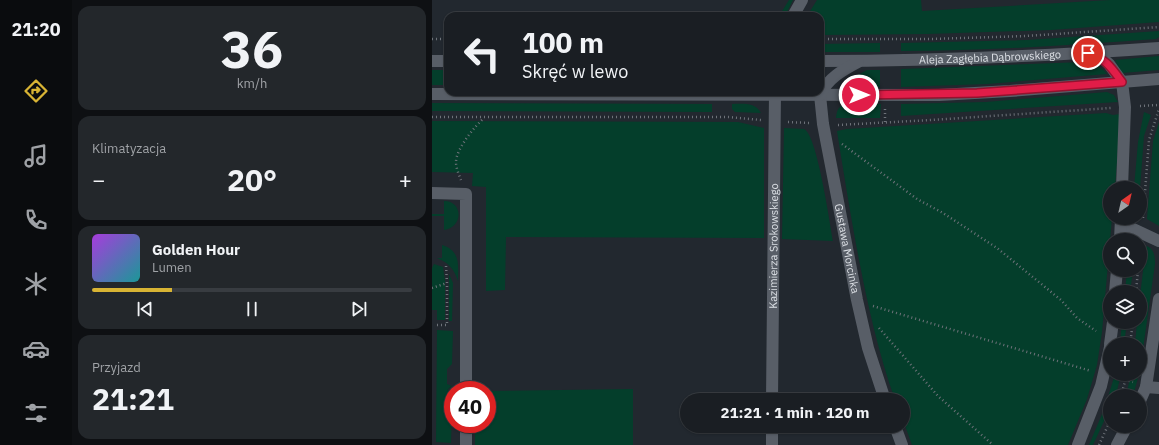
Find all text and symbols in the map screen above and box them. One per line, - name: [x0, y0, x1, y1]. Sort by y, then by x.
- text: 36: [221, 15, 283, 82]
- text: 21:20: [11, 18, 61, 41]
- text: 100 m: [522, 24, 604, 61]
- icon: left: [456, 28, 508, 80]
- pin: [1071, 36, 1105, 70]
- icon: arrive: [1077, 42, 1099, 64]
- street label: Aleja Zagłębia Dąbrowskiego: [919, 47, 1061, 67]
- text: Skręć w lewo: [522, 60, 628, 83]
- position arrow: [838, 74, 880, 116]
- text: km/h: [237, 75, 267, 92]
- icon: directions: [22, 77, 50, 105]
- text: Klimatyzacja: [92, 140, 166, 157]
- icon: music: [22, 142, 50, 170]
- text: 20°: [227, 160, 277, 199]
- text: −: [92, 165, 105, 194]
- text: +: [399, 165, 412, 194]
- north arrow: [1103, 181, 1147, 225]
- map controls: [1103, 181, 1147, 433]
- street label: Kazimierza Srokowskiego: [766, 183, 781, 309]
- street label: Gustawa Morcinka: [832, 203, 863, 295]
- icon: phone: [22, 206, 50, 234]
- button: search: [1103, 233, 1147, 277]
- text: Golden Hour: [152, 240, 240, 259]
- text: Lumen: [152, 259, 192, 276]
- icon: climate: [22, 270, 50, 298]
- button: layers: [1103, 285, 1147, 329]
- icon: previous: [134, 298, 156, 320]
- icon: pause: [241, 298, 263, 320]
- icon: next: [348, 298, 370, 320]
- icon: car: [22, 335, 50, 363]
- button: +: [1103, 337, 1147, 381]
- text: Przyjazd: [92, 359, 141, 376]
- text: 21:21: [92, 379, 174, 418]
- speed limit sign: 40: [444, 381, 496, 433]
- button: −: [1103, 389, 1147, 433]
- icon: filters: [22, 399, 50, 427]
- text: 21:21 · 1 min · 120 m: [721, 403, 869, 422]

